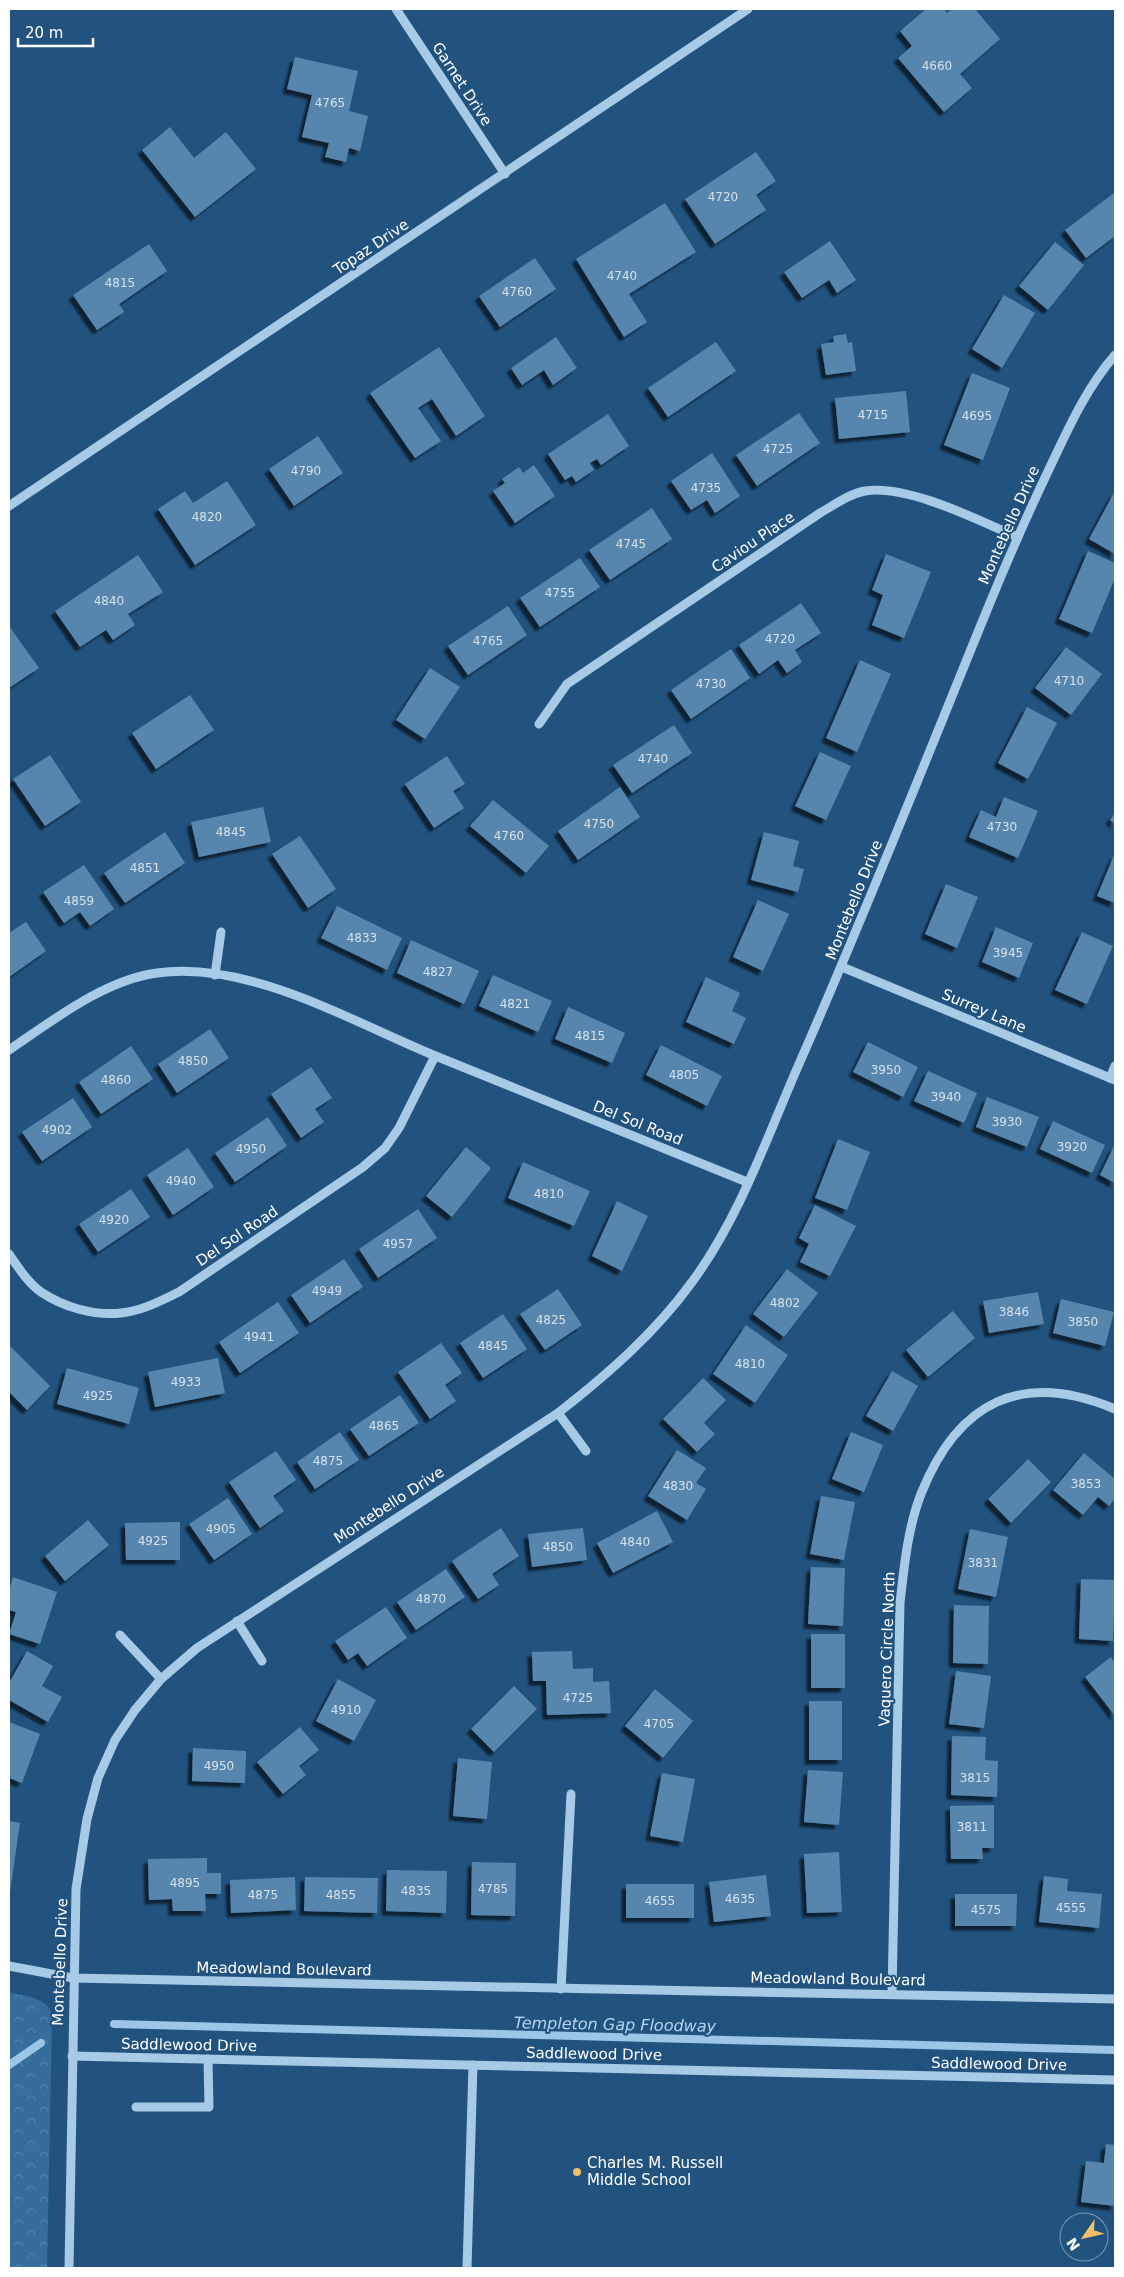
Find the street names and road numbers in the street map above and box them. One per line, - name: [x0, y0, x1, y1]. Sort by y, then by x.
- street label: Garnet Drive: [428, 39, 496, 129]
- street label: Topaz Drive: [329, 215, 412, 279]
- street label: Montebello Drive: [975, 463, 1043, 587]
- street label: Caviou Place: [708, 508, 798, 576]
- street label: Montebello Drive: [822, 837, 886, 963]
- street label: Surrey Lane: [939, 985, 1029, 1037]
- street label: Del Sol Road: [591, 1097, 685, 1149]
- street label: Del Sol Road: [193, 1202, 281, 1270]
- street label: Montebello Drive: [331, 1463, 447, 1547]
- street label: Vaquero Circle North: [875, 1571, 899, 1727]
- street label: Montebello Drive: [49, 1898, 71, 2026]
- street label: Meadowland Boulevard: [196, 1958, 372, 1980]
- street label: Meadowland Boulevard: [750, 1968, 926, 1990]
- street label: Saddlewood Drive: [121, 2035, 257, 2055]
- street label: Saddlewood Drive: [526, 2044, 662, 2064]
- street label: Saddlewood Drive: [931, 2054, 1067, 2074]

